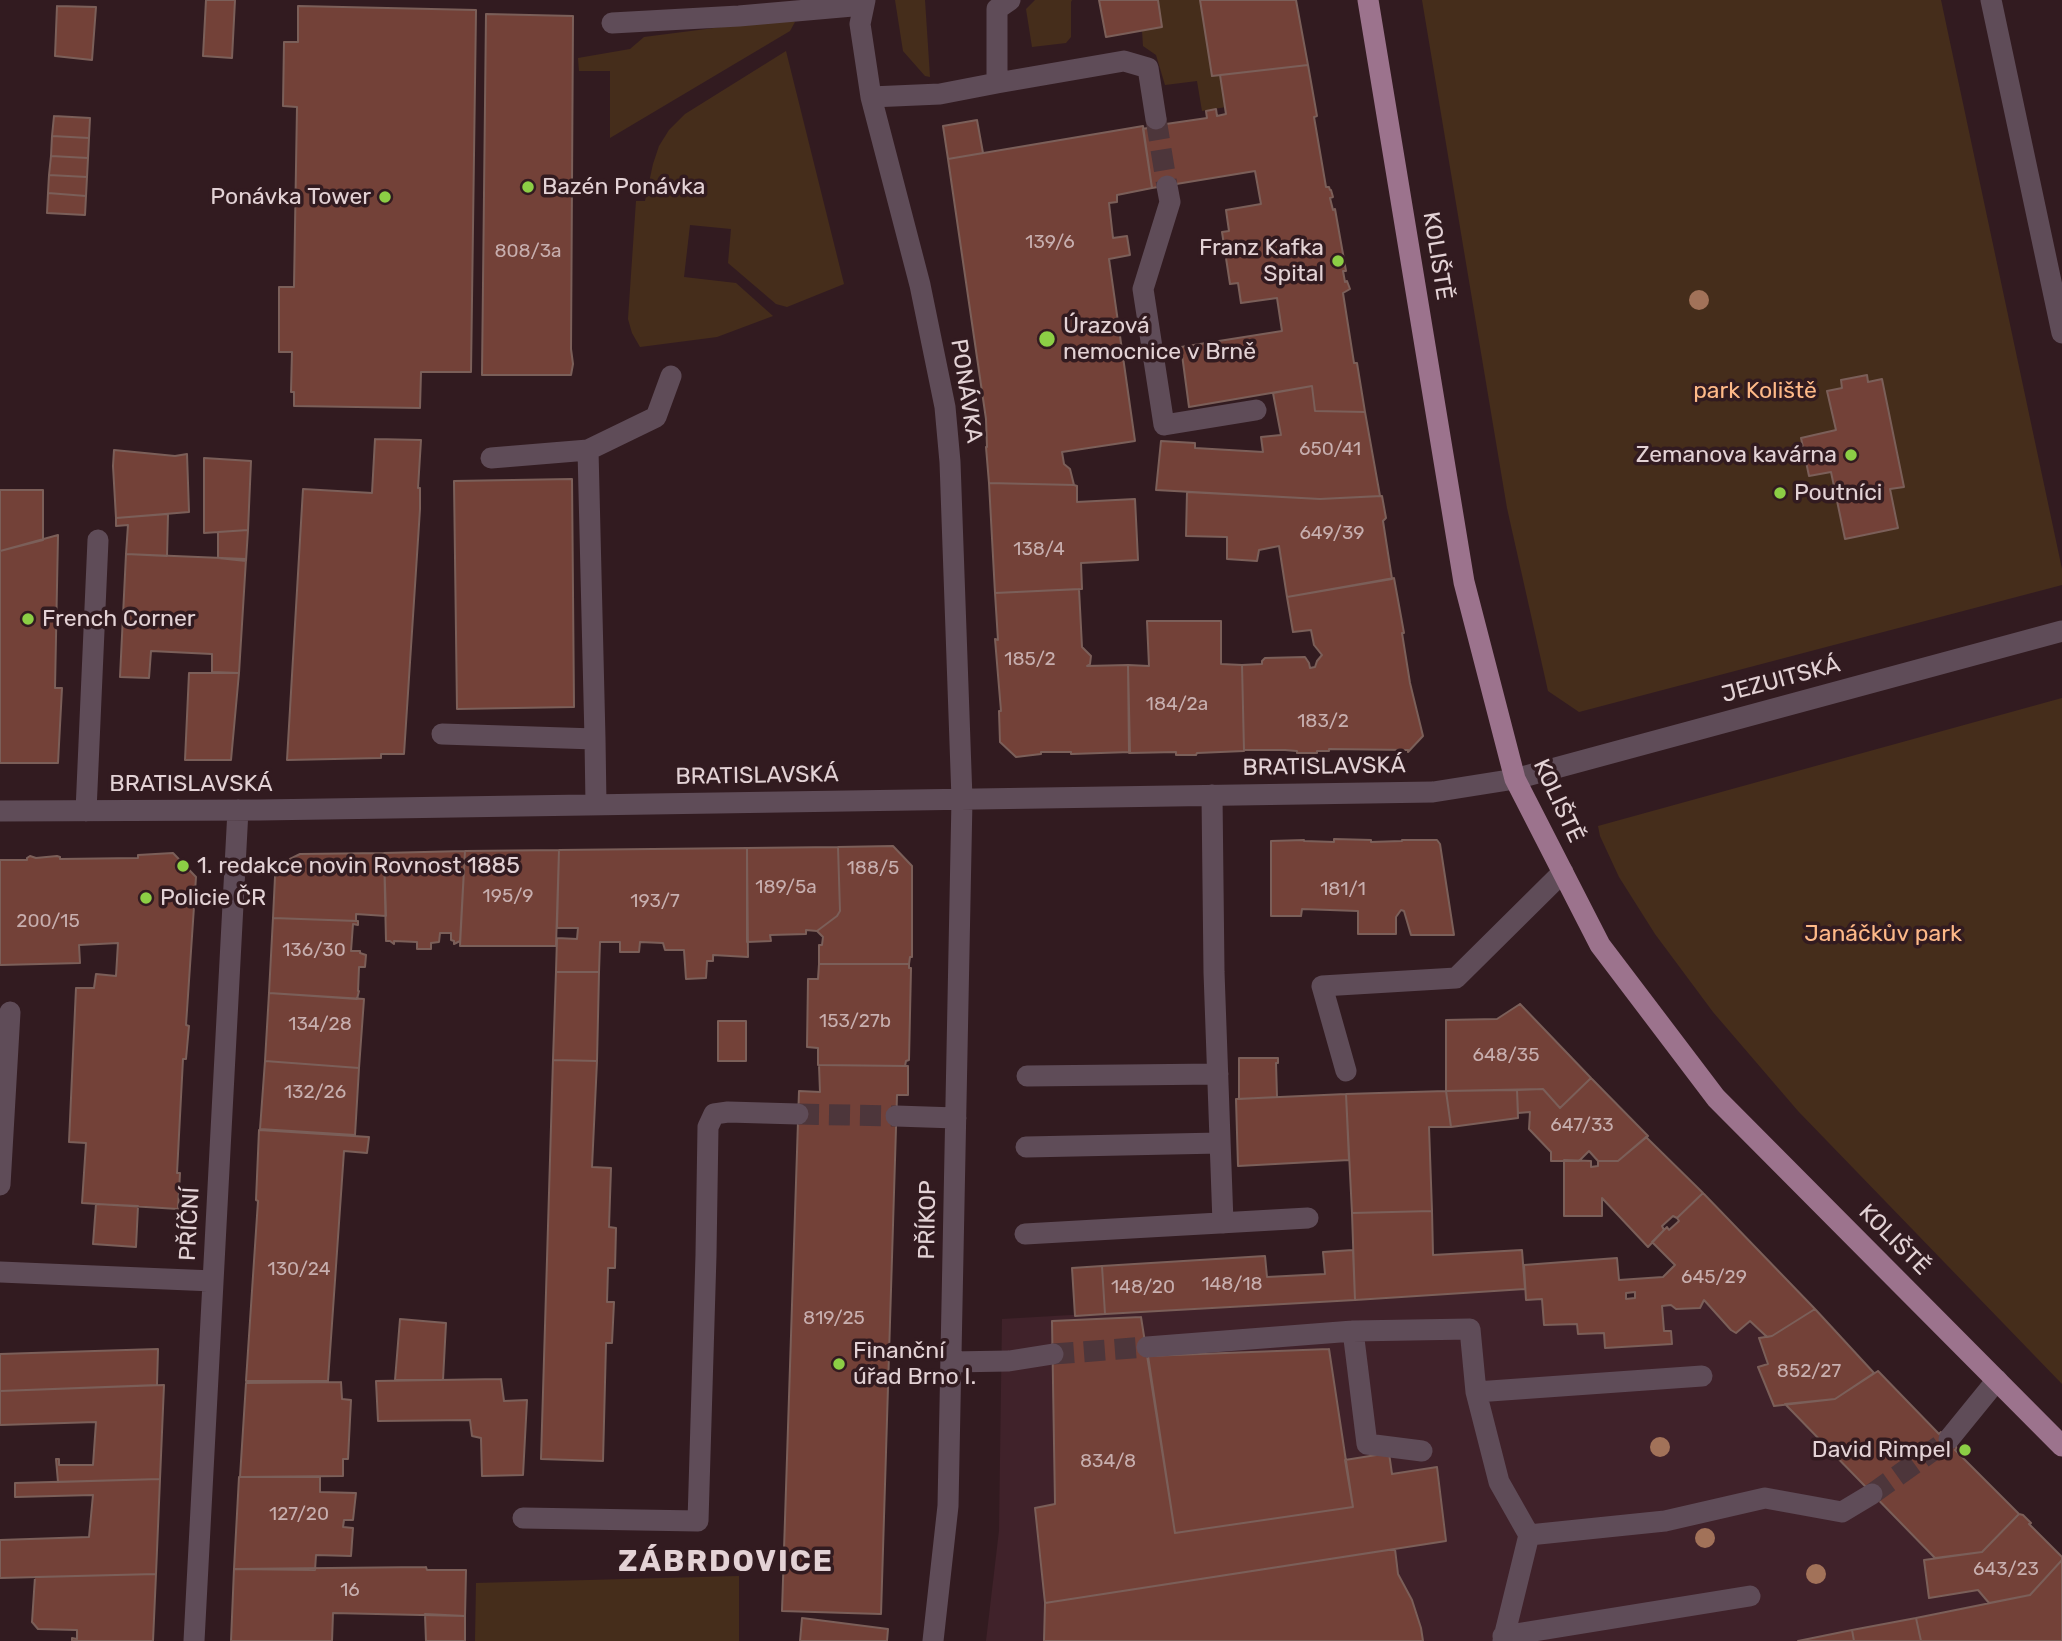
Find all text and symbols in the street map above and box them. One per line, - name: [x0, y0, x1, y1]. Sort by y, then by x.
- place label: Bazén Ponávka: [542, 173, 705, 201]
- marker: Bazén Ponávka: [520, 179, 536, 195]
- place label: Ponávka Tower: [210, 183, 371, 211]
- marker: Ponávka Tower: [377, 189, 393, 205]
- street label: KOLIŠTĚ: [1416, 210, 1458, 302]
- house number: 139/6: [1025, 232, 1075, 254]
- place label: Franz Kafka Spital: [1199, 234, 1324, 288]
- house number: 808/3a: [494, 241, 562, 263]
- marker: Franz Kafka Spital: [1330, 253, 1346, 269]
- place label: Úrazová nemocnice v Brně: [1063, 312, 1256, 366]
- marker: Úrazová nemocnice v Brně: [1037, 329, 1057, 349]
- street label: PONÁVKA: [944, 337, 988, 445]
- park label: park Koliště: [1693, 377, 1817, 405]
- house number: 650/41: [1299, 439, 1361, 461]
- place label: Zemanova kavárna: [1636, 441, 1837, 469]
- marker: Zemanova kavárna: [1843, 447, 1859, 463]
- place label: Poutníci: [1794, 479, 1882, 507]
- marker: Poutníci: [1772, 485, 1788, 501]
- house number: 649/39: [1299, 523, 1365, 545]
- house number: 138/4: [1013, 539, 1065, 561]
- place label: French Corner: [42, 605, 196, 633]
- marker: French Corner: [20, 611, 36, 627]
- house number: 185/2: [1004, 649, 1056, 671]
- street label: JEZUITSKÁ: [1719, 651, 1843, 709]
- house number: 184/2a: [1146, 694, 1208, 716]
- house number: 183/2: [1297, 711, 1349, 733]
- street label: BRATISLAVSKÁ: [1242, 752, 1406, 782]
- street label: KOLIŠTĚ: [1527, 755, 1589, 847]
- street label: BRATISLAVSKÁ: [675, 761, 839, 791]
- street label: BRATISLAVSKÁ: [109, 770, 273, 798]
- place label: 1. redakce novin Rovnost 1885: [197, 852, 520, 880]
- marker: 1. redakce novin Rovnost 1885: [175, 858, 191, 874]
- house number: 188/5: [847, 858, 899, 880]
- house number: 189/5a: [755, 877, 817, 899]
- house number: 181/1: [1320, 879, 1366, 901]
- place label: Policie ČR: [160, 884, 266, 912]
- house number: 195/9: [483, 886, 533, 908]
- marker: Policie ČR: [138, 890, 154, 906]
- house number: 193/7: [630, 891, 680, 913]
- house number: 200/15: [16, 911, 80, 933]
- park label: Janáčkův park: [1804, 920, 1962, 948]
- house number: 136/30: [282, 940, 346, 962]
- house number: 153/27b: [819, 1011, 891, 1033]
- house number: 134/28: [288, 1014, 352, 1036]
- house number: 648/35: [1472, 1045, 1540, 1067]
- house number: 132/26: [284, 1082, 346, 1104]
- house number: 647/33: [1550, 1115, 1614, 1137]
- street label: PŘÍKOP: [914, 1180, 942, 1260]
- street label: PŘÍČNÍ: [174, 1186, 206, 1262]
- street label: KOLIŠTĚ: [1853, 1199, 1935, 1281]
- house number: 130/24: [268, 1259, 330, 1281]
- house number: 645/29: [1681, 1267, 1747, 1289]
- house number: 148/18: [1201, 1274, 1263, 1296]
- house number: 148/20: [1111, 1277, 1175, 1299]
- house number: 819/25: [803, 1308, 865, 1330]
- place label: Finanční úřad Brno I.: [853, 1337, 976, 1391]
- marker: Finanční úřad Brno I.: [831, 1356, 847, 1372]
- house number: 852/27: [1777, 1361, 1841, 1383]
- place label: David Rimpel: [1812, 1436, 1951, 1464]
- marker: David Rimpel: [1957, 1442, 1973, 1458]
- house number: 834/8: [1080, 1451, 1136, 1473]
- house number: 127/20: [269, 1504, 329, 1526]
- district label: ZÁBRDOVICE: [619, 1544, 833, 1580]
- house number: 643/23: [1973, 1559, 2039, 1581]
- house number: 16: [340, 1580, 360, 1602]

